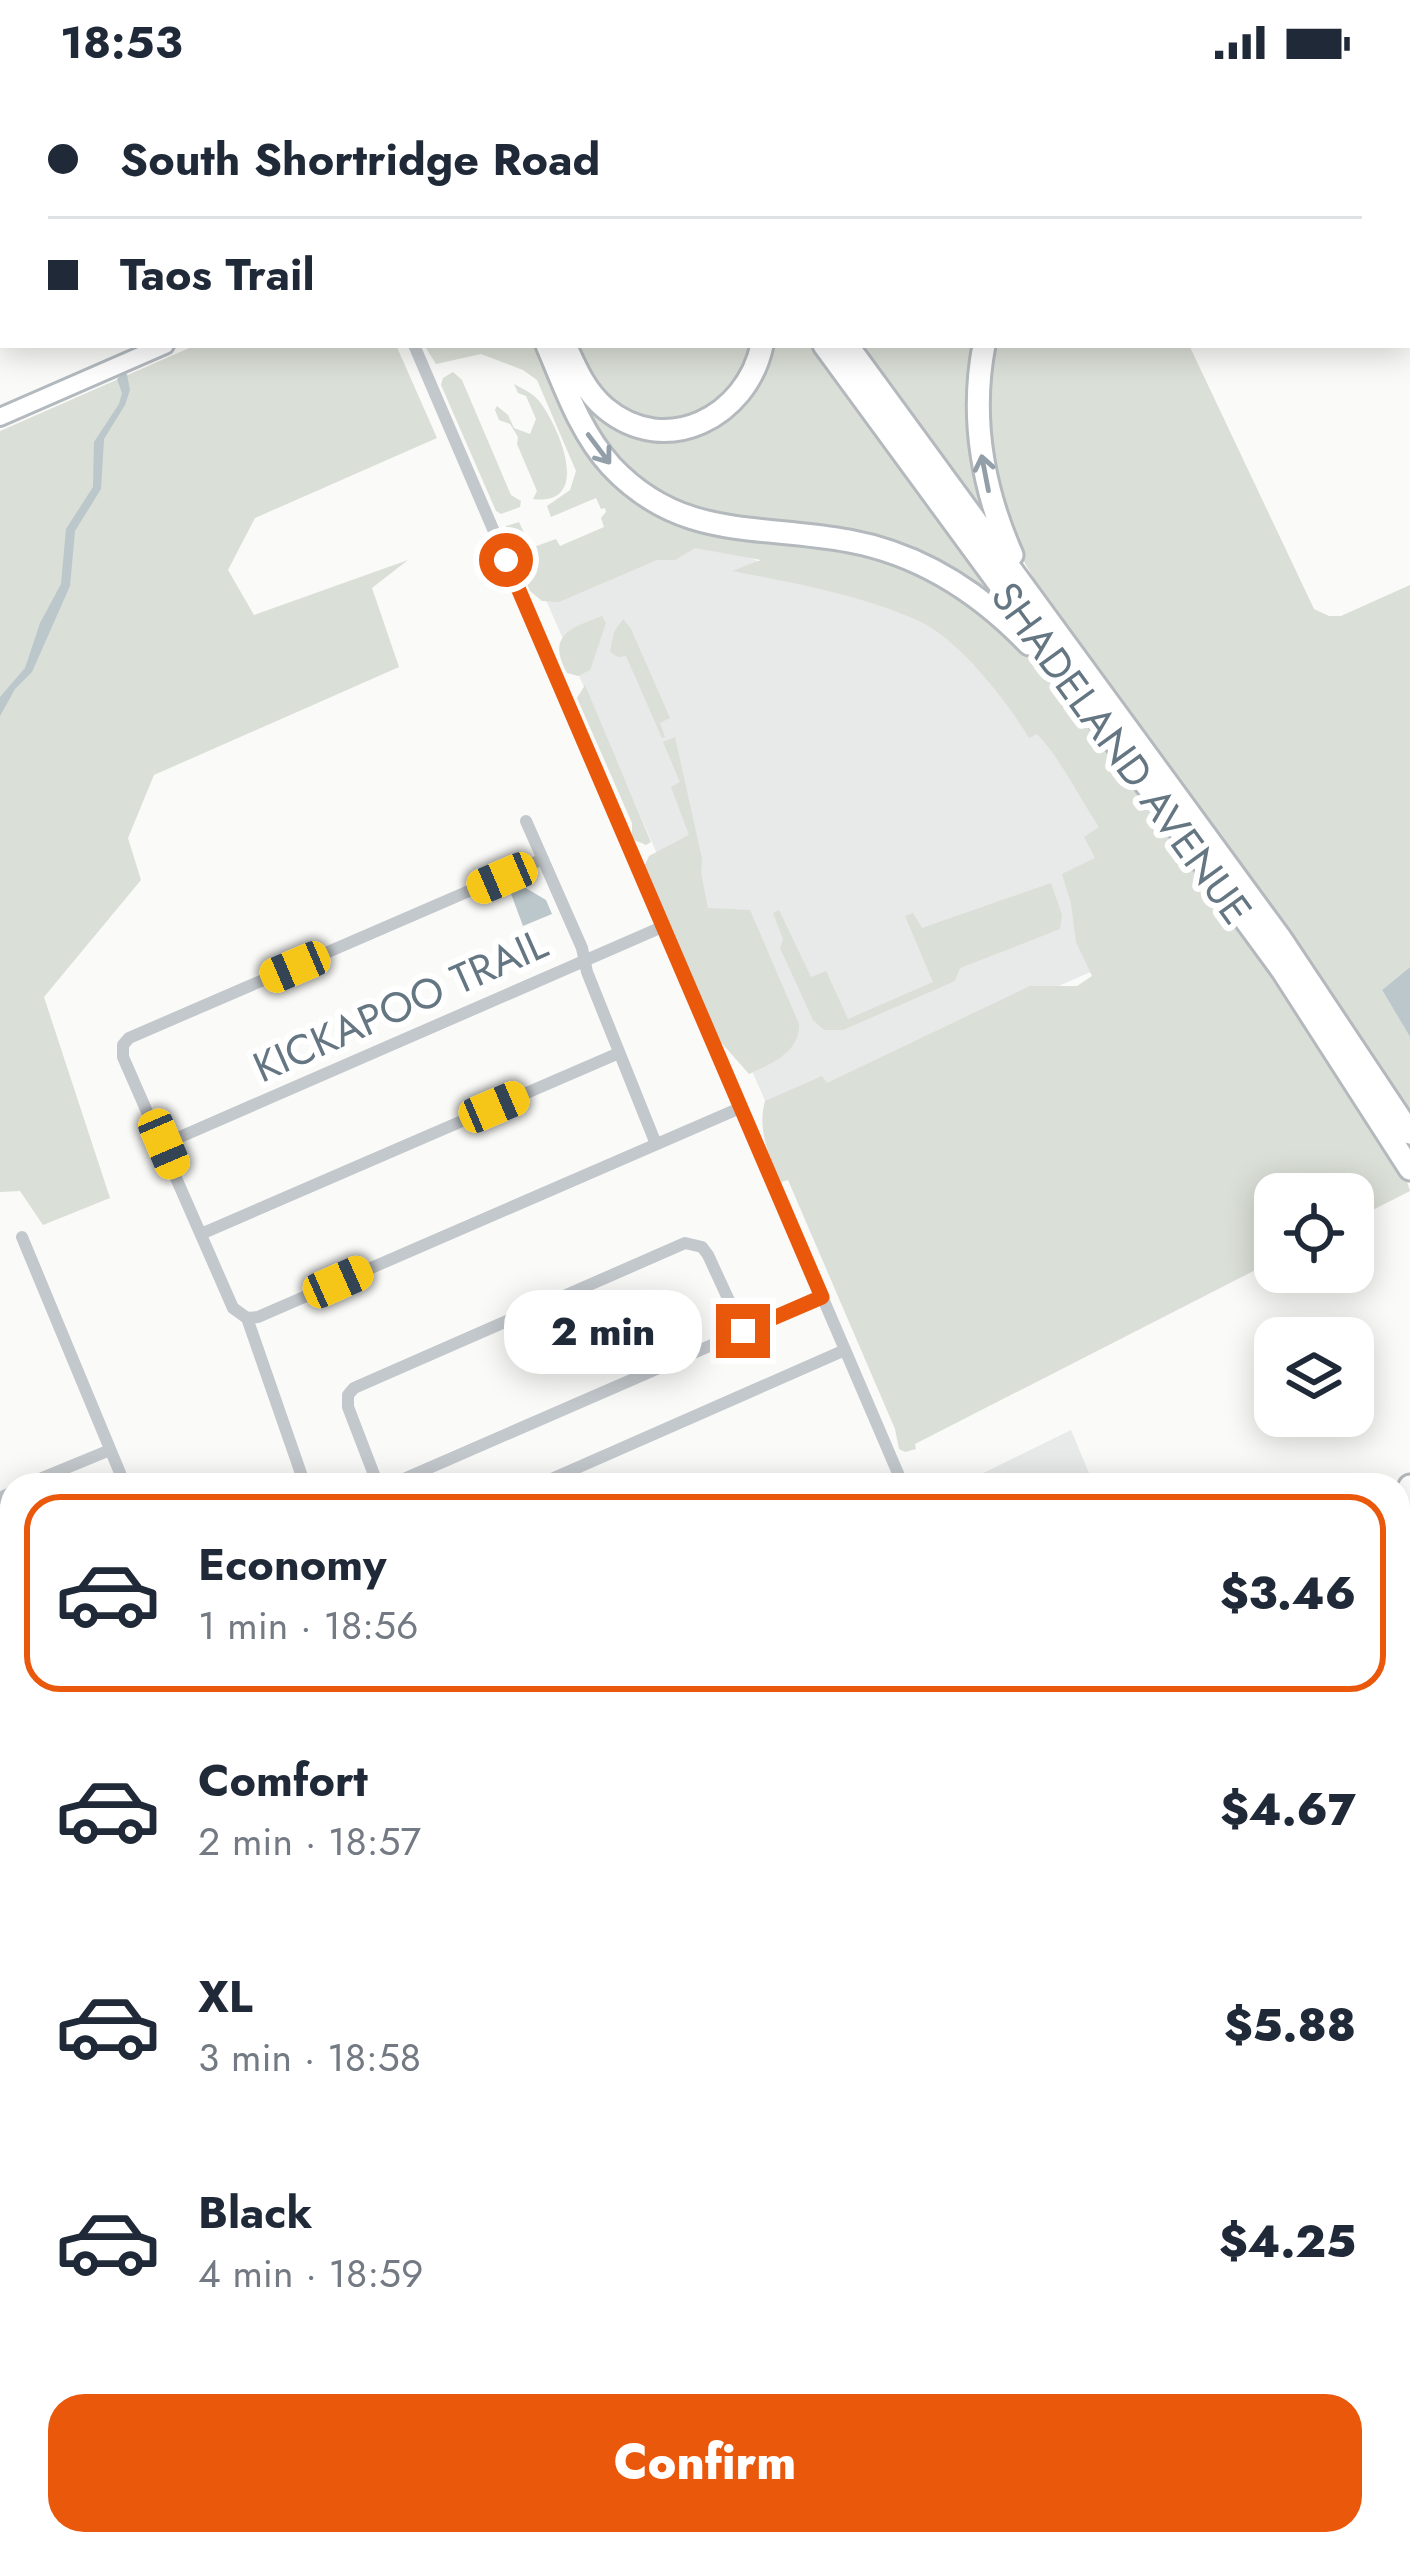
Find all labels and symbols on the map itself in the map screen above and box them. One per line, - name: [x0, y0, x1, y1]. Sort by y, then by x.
- one-way arrow: [586, 432, 611, 465]
- one-way arrow: [973, 454, 995, 493]
- route start: [479, 533, 533, 587]
- street label: SHADELAND AVENUE: [976, 569, 1267, 937]
- car: [462, 847, 542, 909]
- street label: KICKAPOO TRAIL: [243, 913, 557, 1098]
- car: [255, 936, 335, 998]
- car: [454, 1076, 534, 1138]
- car: [133, 1104, 195, 1184]
- car: [298, 1251, 378, 1313]
- callout: 2 min: [503, 1289, 701, 1373]
- route end: [716, 1304, 770, 1358]

